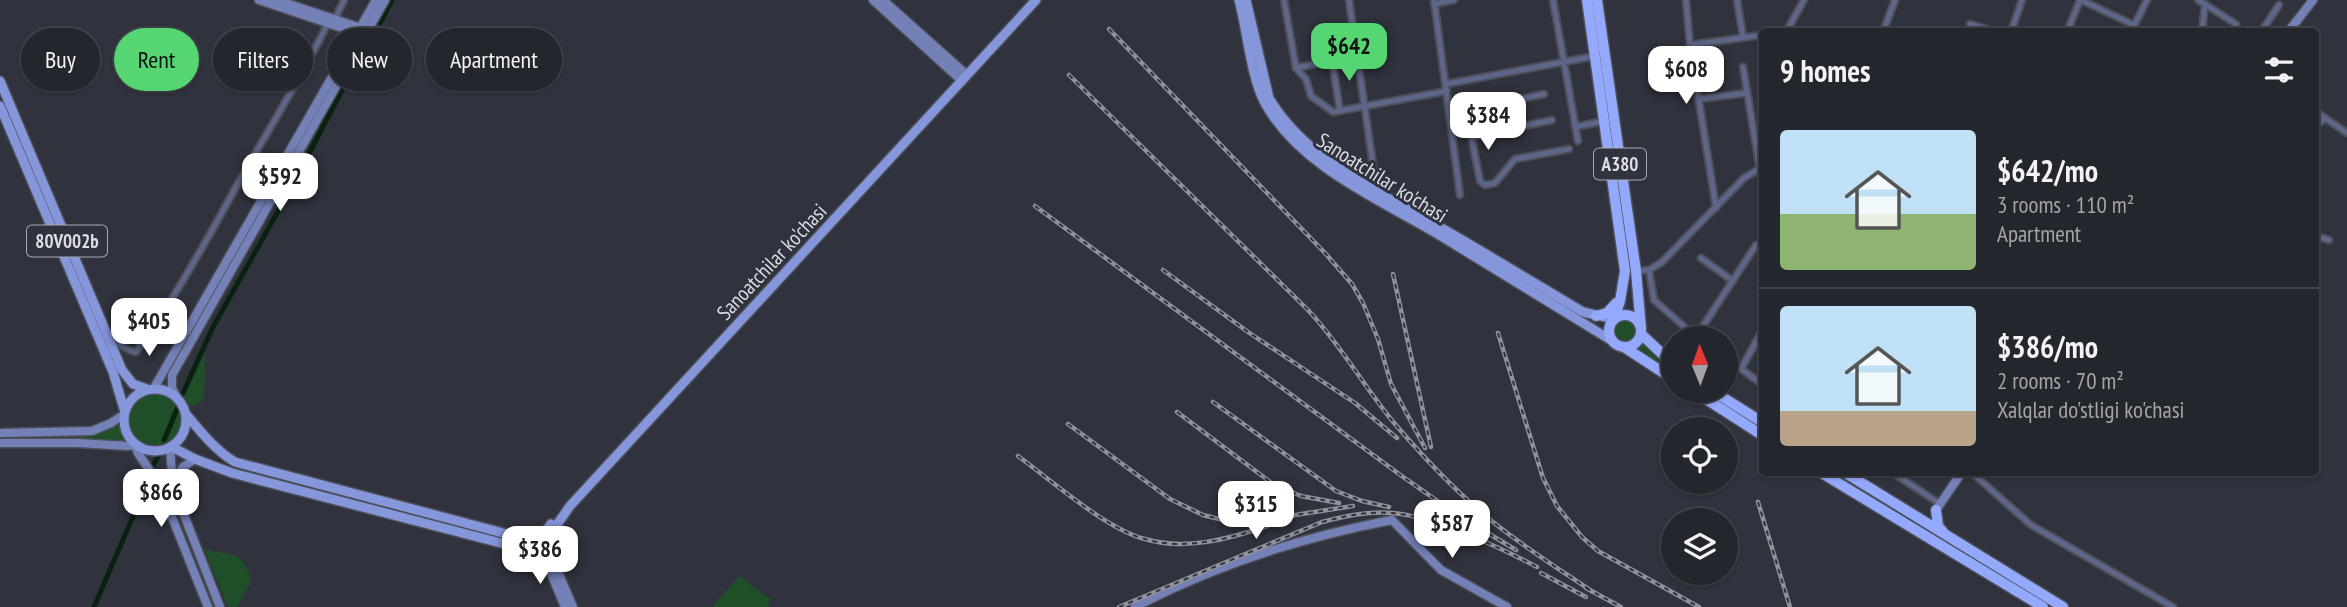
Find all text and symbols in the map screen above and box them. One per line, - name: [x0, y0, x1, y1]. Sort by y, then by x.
- pin: $642: [1308, 24, 1390, 83]
- chip: Buy: [21, 28, 100, 91]
- chip: Rent: [114, 28, 199, 91]
- chip: Filters: [213, 28, 313, 91]
- chip: New: [327, 28, 412, 91]
- chip: Apartment: [426, 28, 562, 91]
- text: $642: [1327, 31, 1371, 60]
- pin: $608: [1645, 46, 1727, 106]
- text: 9 homes: [1780, 51, 1871, 90]
- icon: filters: [2260, 51, 2298, 89]
- text: $608: [1664, 54, 1708, 83]
- pin: $384: [1447, 92, 1529, 152]
- text: $384: [1466, 100, 1510, 129]
- street label: Sanoatchilar ko'chasi: [1312, 127, 1453, 229]
- road number: A380: [1594, 148, 1646, 180]
- text: $642/mo: [1997, 151, 2098, 190]
- pin: $592: [239, 154, 321, 213]
- icon: home: [1836, 158, 1920, 242]
- text: $592: [258, 161, 302, 190]
- text: 3 rooms · 110 m²: [1997, 190, 2134, 219]
- street label: Sanoatchilar ko'chasi: [711, 198, 832, 325]
- text: Apartment: [1997, 219, 2081, 248]
- road number: 80V002b: [27, 226, 107, 256]
- pin: $405: [108, 298, 190, 358]
- text: $405: [127, 306, 171, 335]
- north arrow: [1661, 326, 1738, 402]
- map controls: [1661, 326, 1738, 585]
- text: $386/mo: [1997, 327, 2098, 366]
- icon: home: [1836, 334, 1920, 418]
- text: 2 rooms · 70 m²: [1997, 366, 2124, 395]
- text: Xalqlar do'stligi ko'chasi: [1997, 395, 2184, 424]
- button: locate: [1661, 417, 1738, 494]
- pin: $866: [120, 470, 202, 529]
- text: $866: [139, 477, 183, 506]
- pin: $315: [1215, 482, 1297, 541]
- text: $315: [1234, 489, 1278, 518]
- pin: $587: [1411, 500, 1493, 560]
- text: $587: [1430, 508, 1474, 537]
- button: layers: [1661, 508, 1738, 585]
- pin: $386: [499, 526, 581, 586]
- text: $386: [518, 534, 562, 563]

